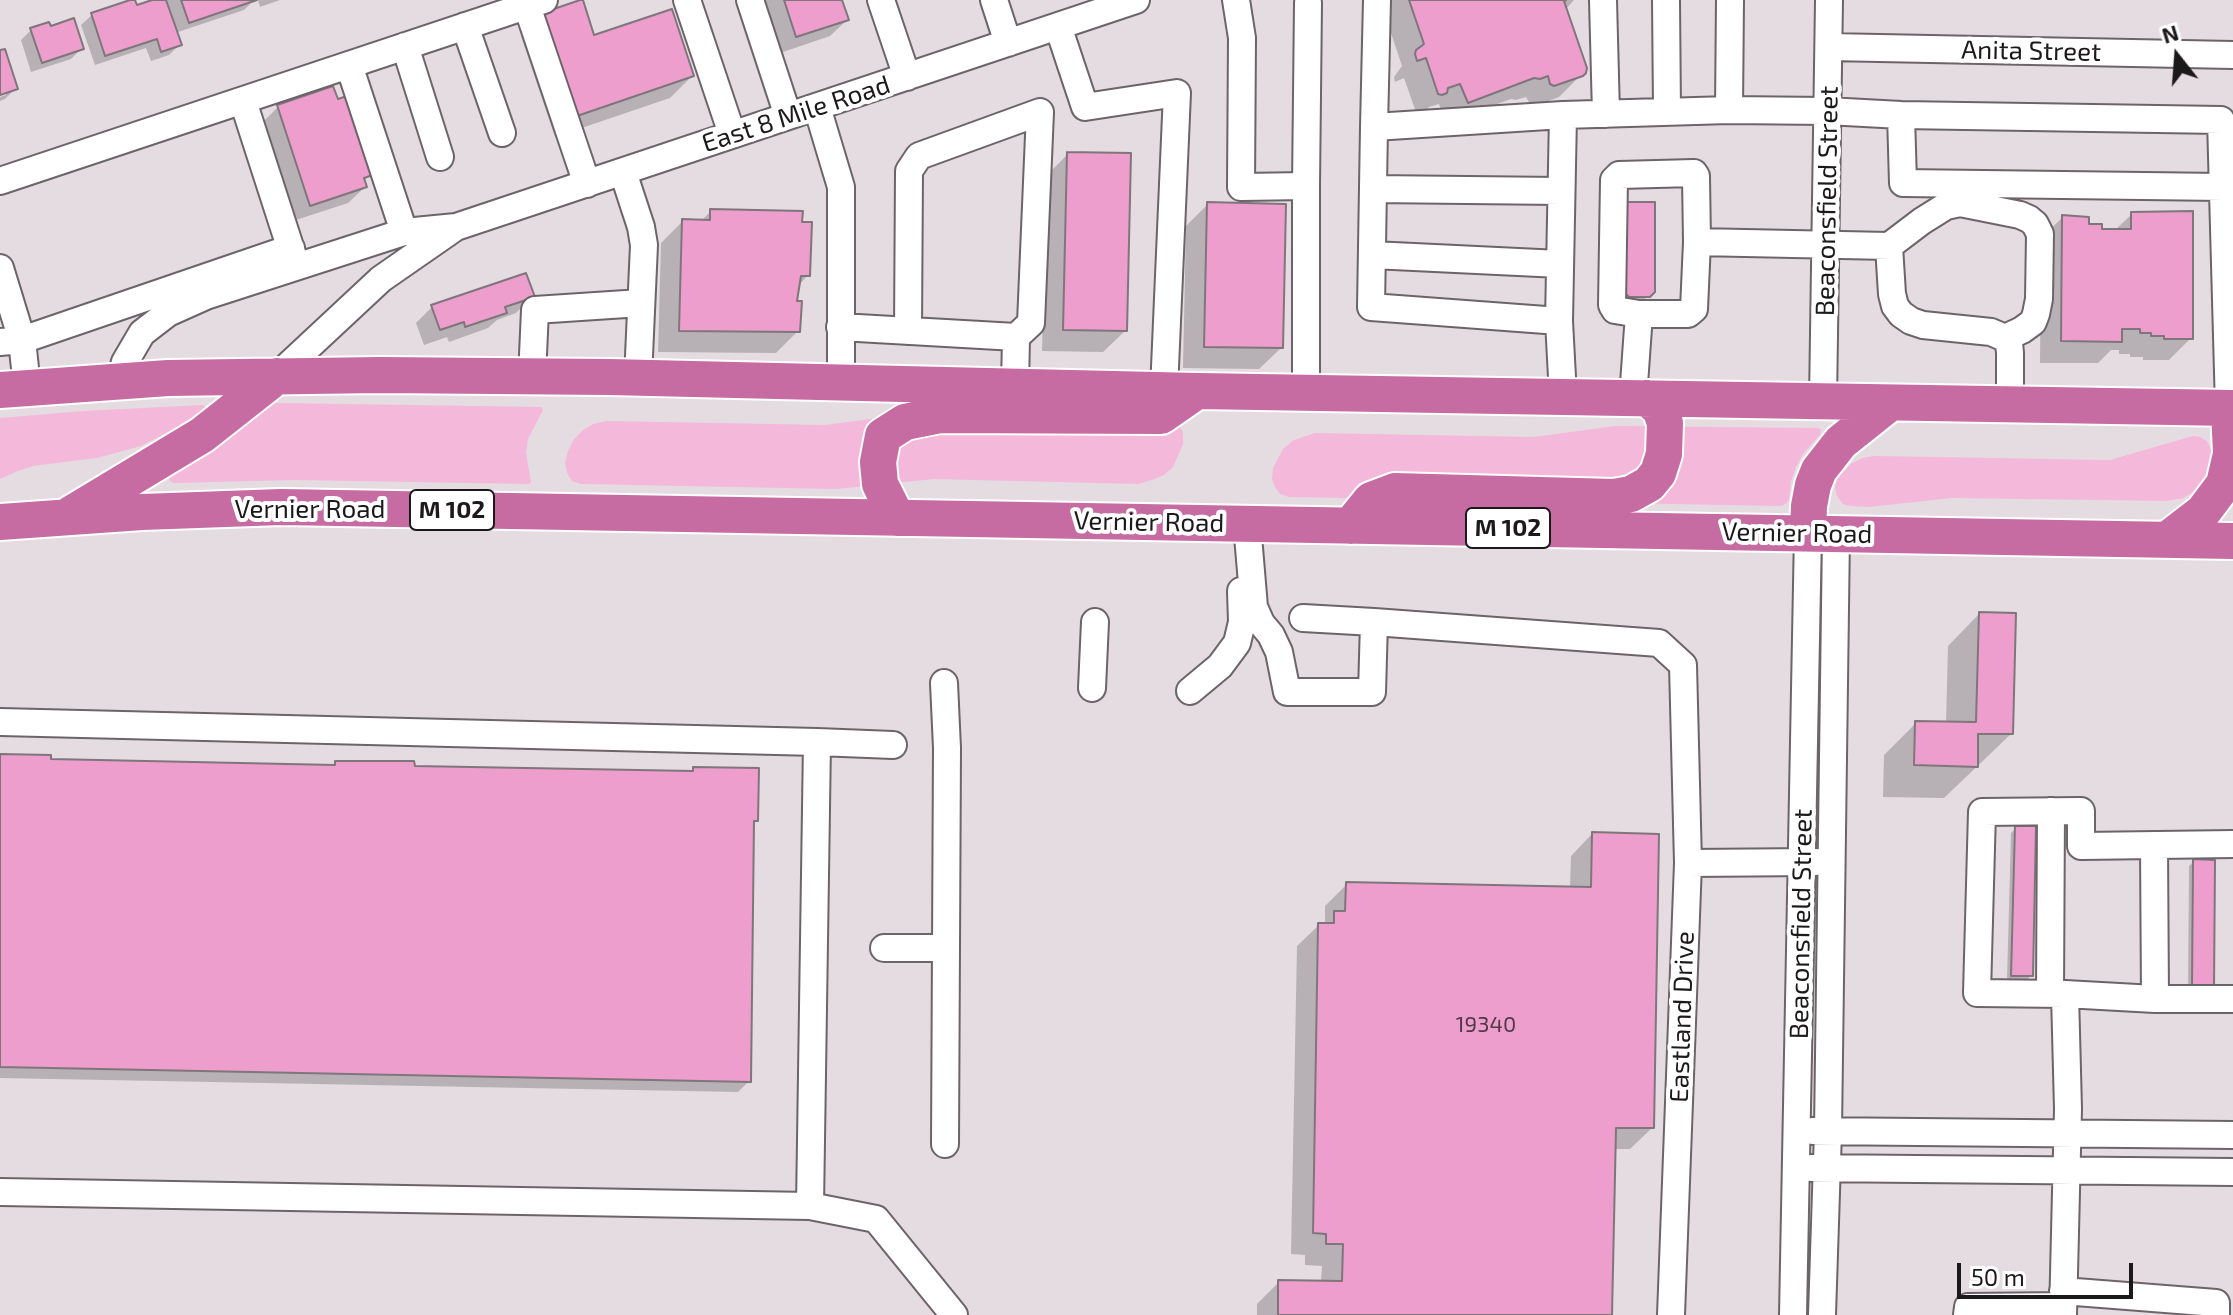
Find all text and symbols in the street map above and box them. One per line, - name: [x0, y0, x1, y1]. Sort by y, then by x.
- north arrow: [2137, 16, 2217, 96]
- text: N: [2159, 18, 2181, 48]
- street label: Anita Street: [1961, 34, 2101, 68]
- street label: East 8 Mile Road: [698, 69, 894, 159]
- street label: Beaconsfield Street: [1809, 86, 1845, 316]
- road number: M 102: [410, 490, 494, 530]
- street label: Vernier Road: [235, 493, 385, 525]
- street label: Vernier Road: [1073, 505, 1225, 539]
- road number: M 102: [1466, 508, 1550, 548]
- street label: Vernier Road: [1721, 516, 1873, 550]
- street label: Beaconsfield Street: [1783, 809, 1819, 1039]
- street label: Eastland Drive: [1663, 931, 1701, 1103]
- house number: 19340: [1456, 1012, 1516, 1038]
- scale bar: [1961, 1247, 2137, 1297]
- text: 50 m: [1971, 1262, 2025, 1291]

